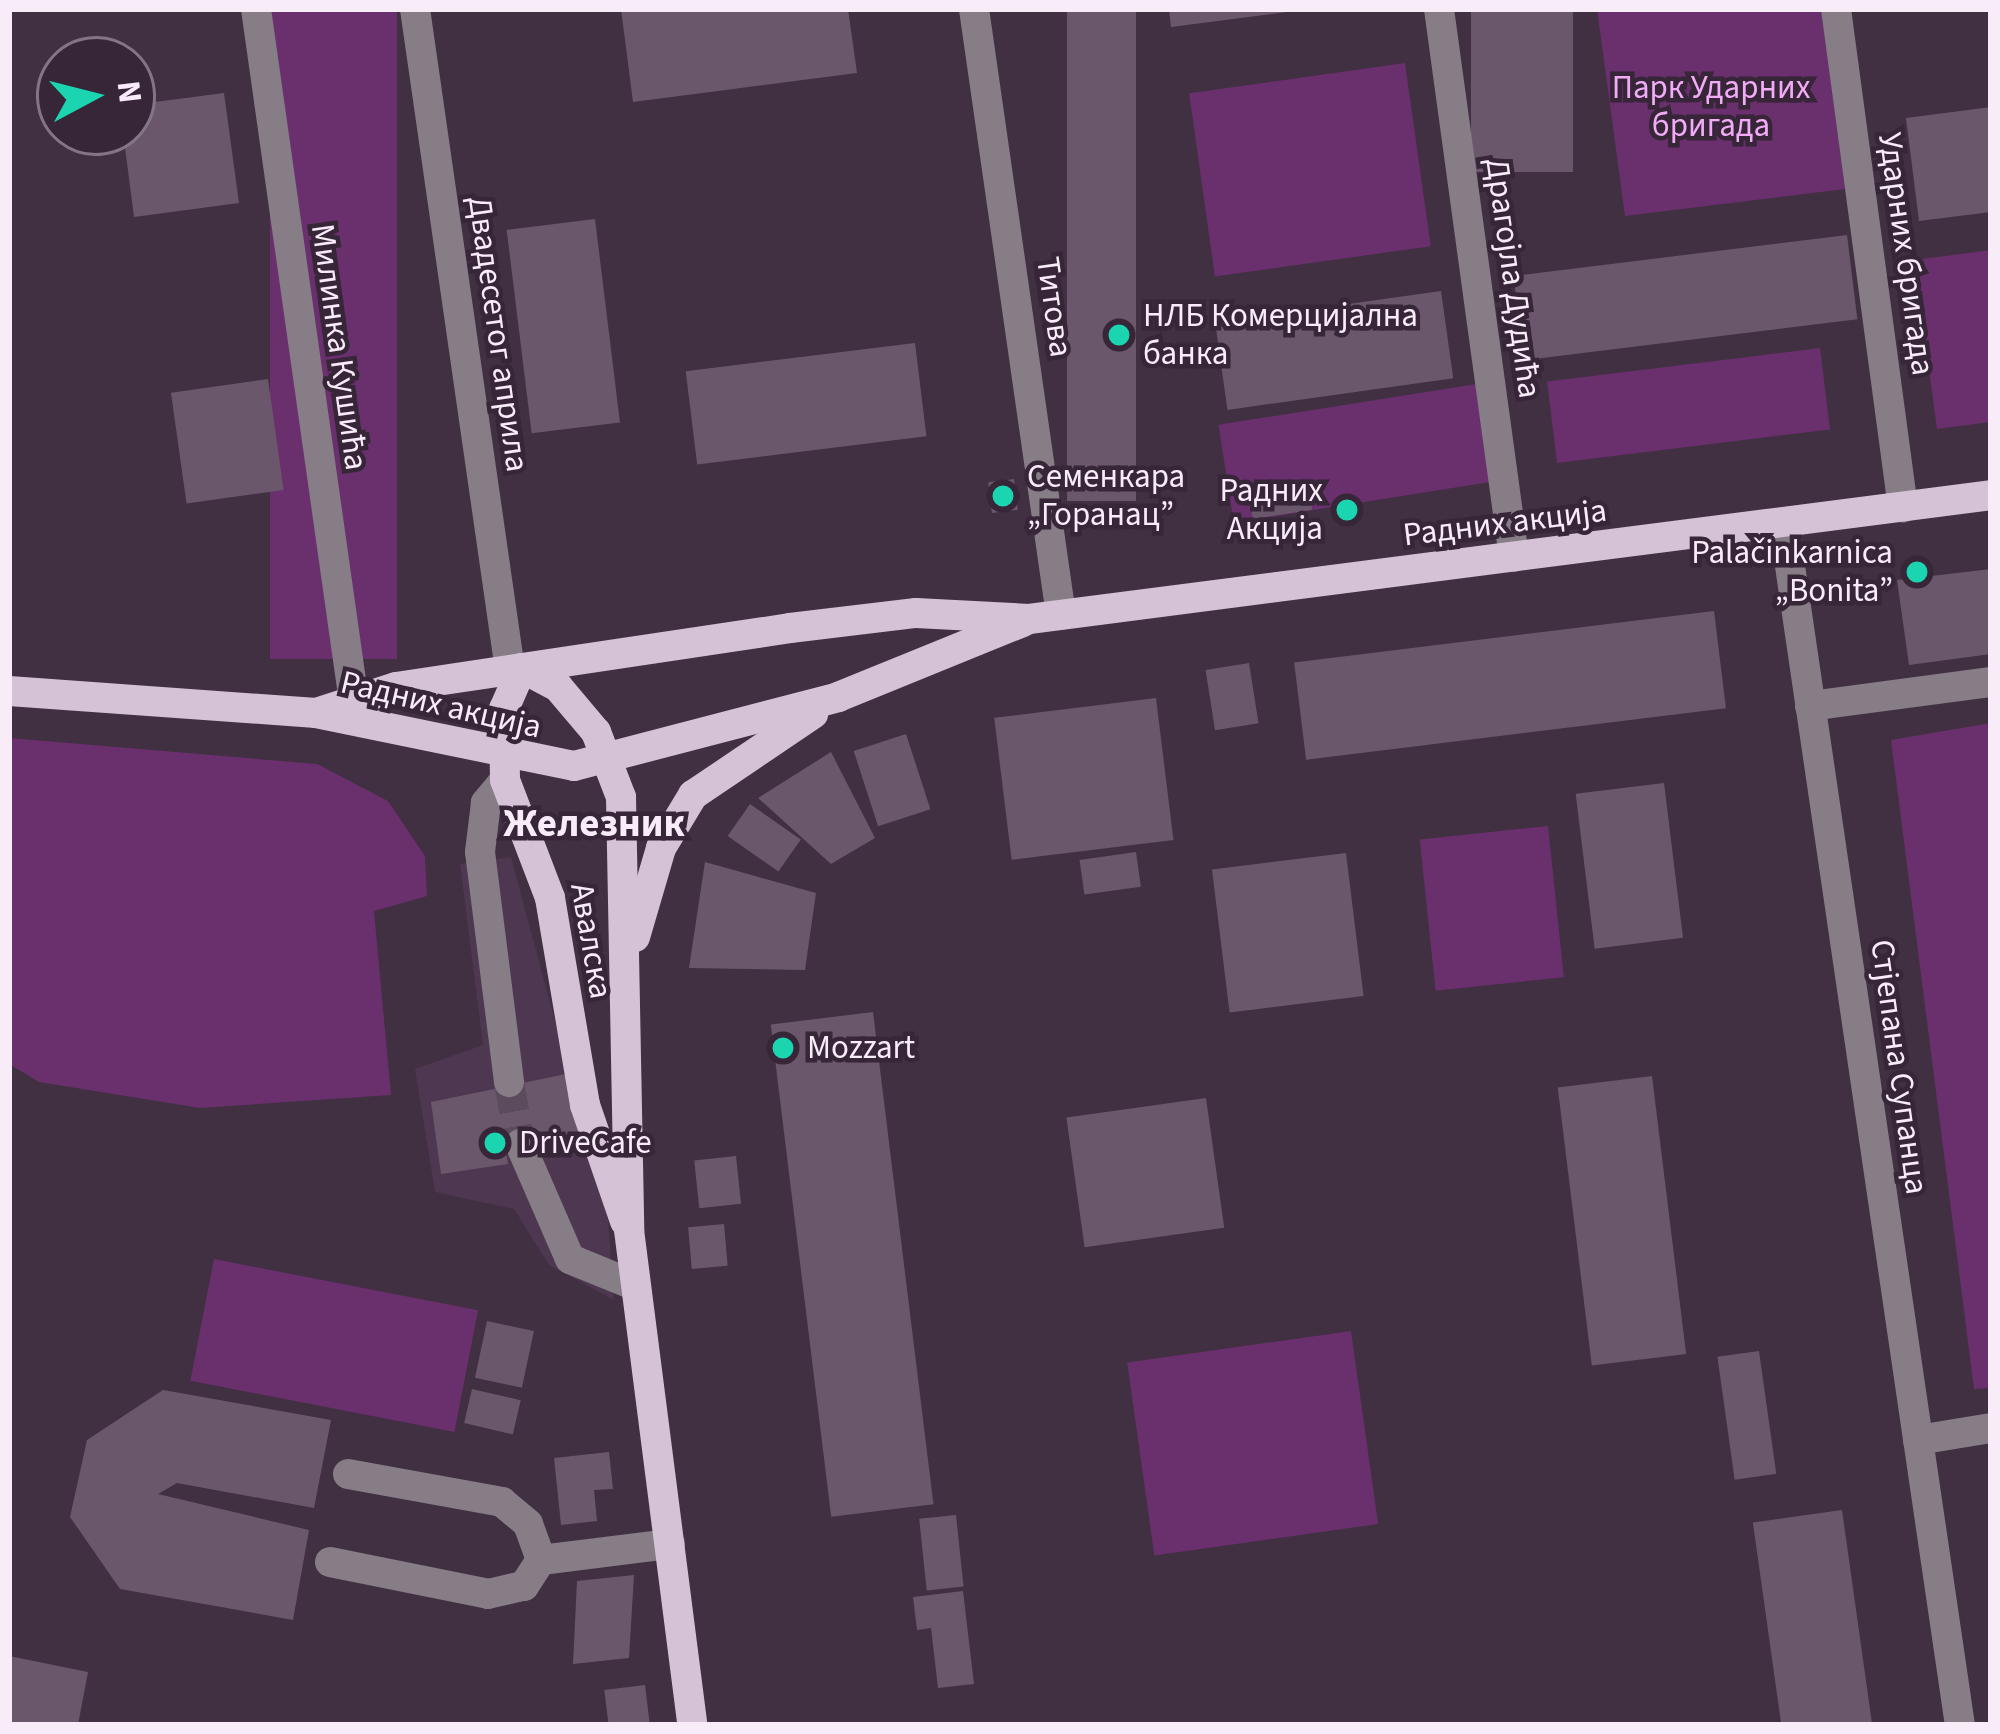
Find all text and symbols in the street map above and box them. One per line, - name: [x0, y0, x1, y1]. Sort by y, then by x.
- north arrow: [36, 36, 156, 156]
- park label: Парк Ударних бригада: [1612, 68, 1810, 146]
- text: N: [105, 78, 154, 106]
- street label: Ударних бригада: [1869, 130, 1943, 378]
- street label: Драгојла Дудића: [1477, 155, 1549, 401]
- street label: Двадесетог априла: [459, 194, 537, 474]
- street label: Милинка Кушића: [302, 221, 376, 473]
- street label: Титова: [1027, 254, 1081, 360]
- place label: НЛБ Комерцијална банка: [1143, 296, 1418, 374]
- marker: НЛБ Комерцијална банка: [1106, 322, 1132, 348]
- place label: Семенкара „Горанац”: [1027, 457, 1185, 535]
- place label: Радних Акција: [1220, 471, 1323, 549]
- marker: Семенкара „Горанац”: [990, 483, 1016, 509]
- street label: Радних акција: [1401, 491, 1609, 555]
- marker: Радних Акција: [1334, 497, 1360, 523]
- place label: Palačinkarnica „Bonita”: [1691, 533, 1893, 611]
- marker: Palačinkarnica „Bonita”: [1904, 559, 1930, 585]
- street label: Радних акција: [337, 663, 545, 747]
- district label: Железник: [503, 801, 685, 847]
- street label: Авалска: [561, 880, 621, 1002]
- street label: Стјепана Супанца: [1862, 937, 1936, 1197]
- place label: Mozzart: [807, 1028, 915, 1068]
- marker: Mozzart: [770, 1035, 796, 1061]
- place label: DriveCafe: [519, 1123, 652, 1163]
- marker: DriveCafe: [482, 1130, 508, 1156]

